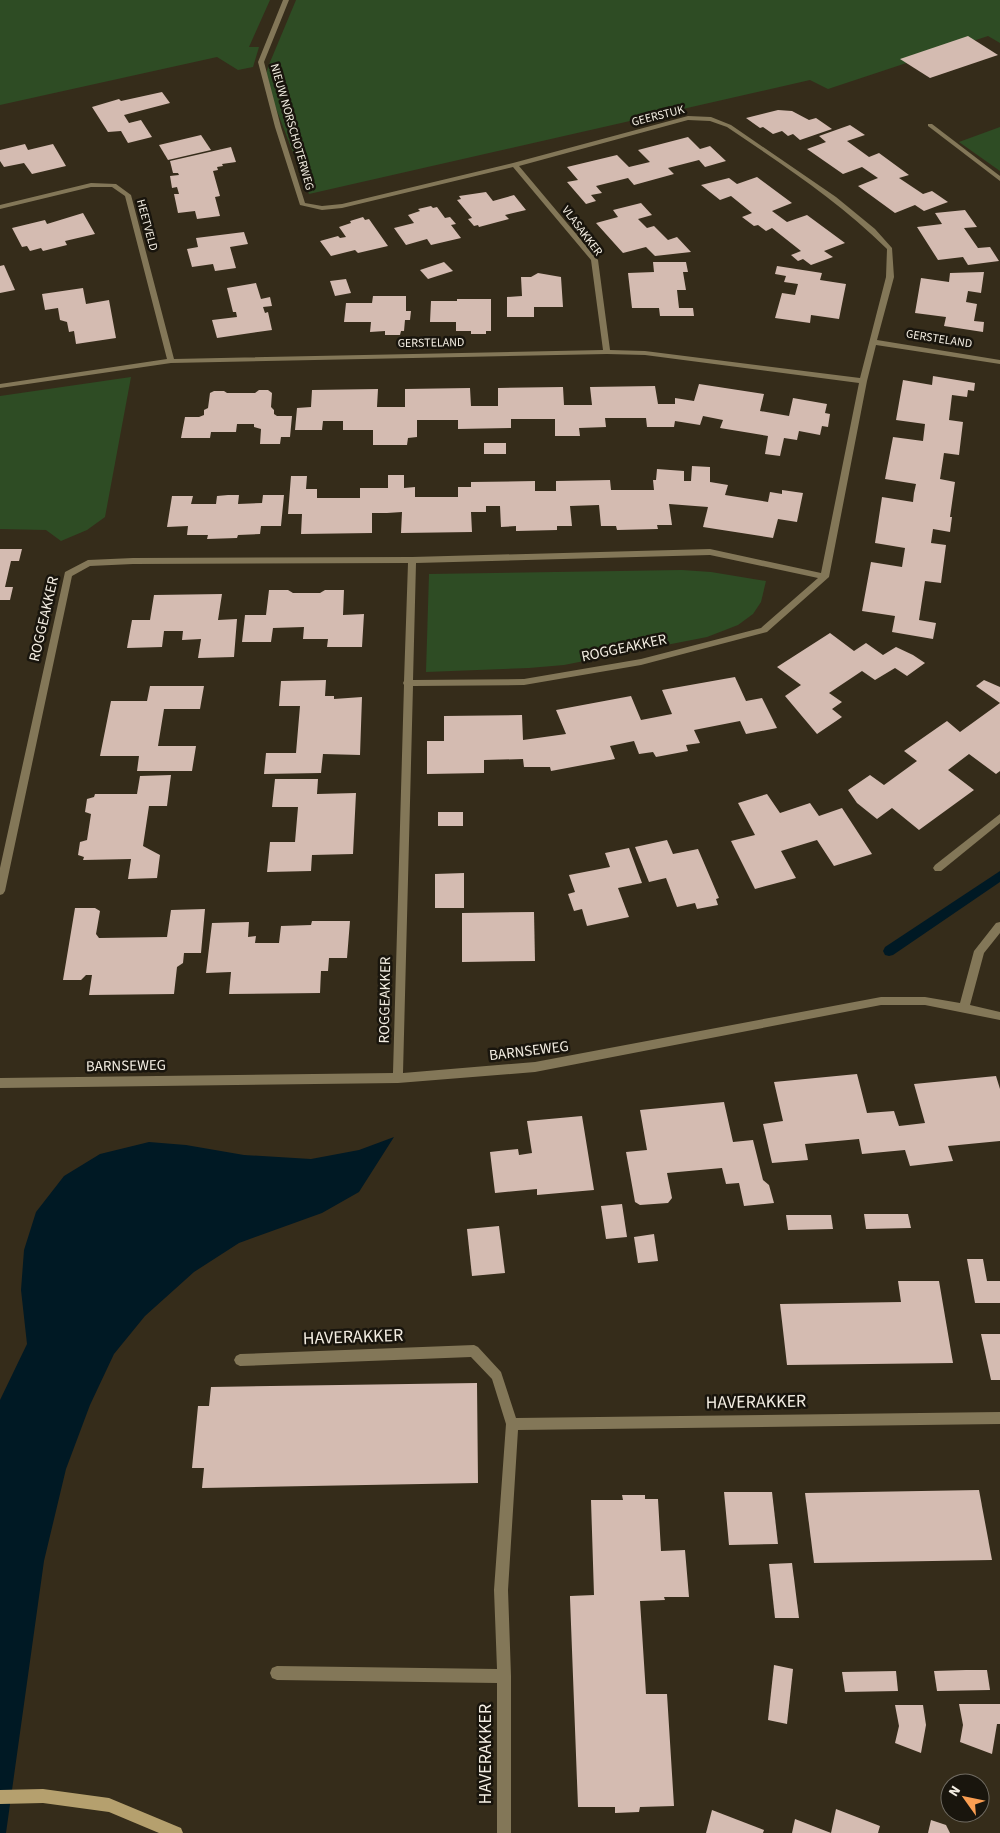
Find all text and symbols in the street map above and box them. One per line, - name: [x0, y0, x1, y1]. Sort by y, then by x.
- street label: NIEUW NORSCHOTERWEG: [266, 62, 318, 192]
- street label: GEERSTUK: [630, 101, 686, 131]
- street label: HEETVELD: [132, 197, 162, 253]
- street label: VLASAKKER: [558, 203, 607, 260]
- street label: GERSTELAND: [905, 325, 973, 353]
- street label: GERSTELAND: [397, 334, 465, 352]
- street label: ROGGEAKKER: [24, 574, 64, 664]
- street label: ROGGEAKKER: [579, 629, 669, 667]
- street label: ROGGEAKKER: [374, 956, 396, 1044]
- street label: BARNSEWEG: [488, 1036, 570, 1066]
- street label: BARNSEWEG: [86, 1055, 166, 1077]
- street label: HAVERAKKER: [302, 1323, 404, 1351]
- street label: HAVERAKKER: [706, 1389, 806, 1415]
- street label: HAVERAKKER: [473, 1704, 498, 1804]
- north arrow: [940, 1773, 990, 1823]
- text: N: [944, 1782, 966, 1801]

